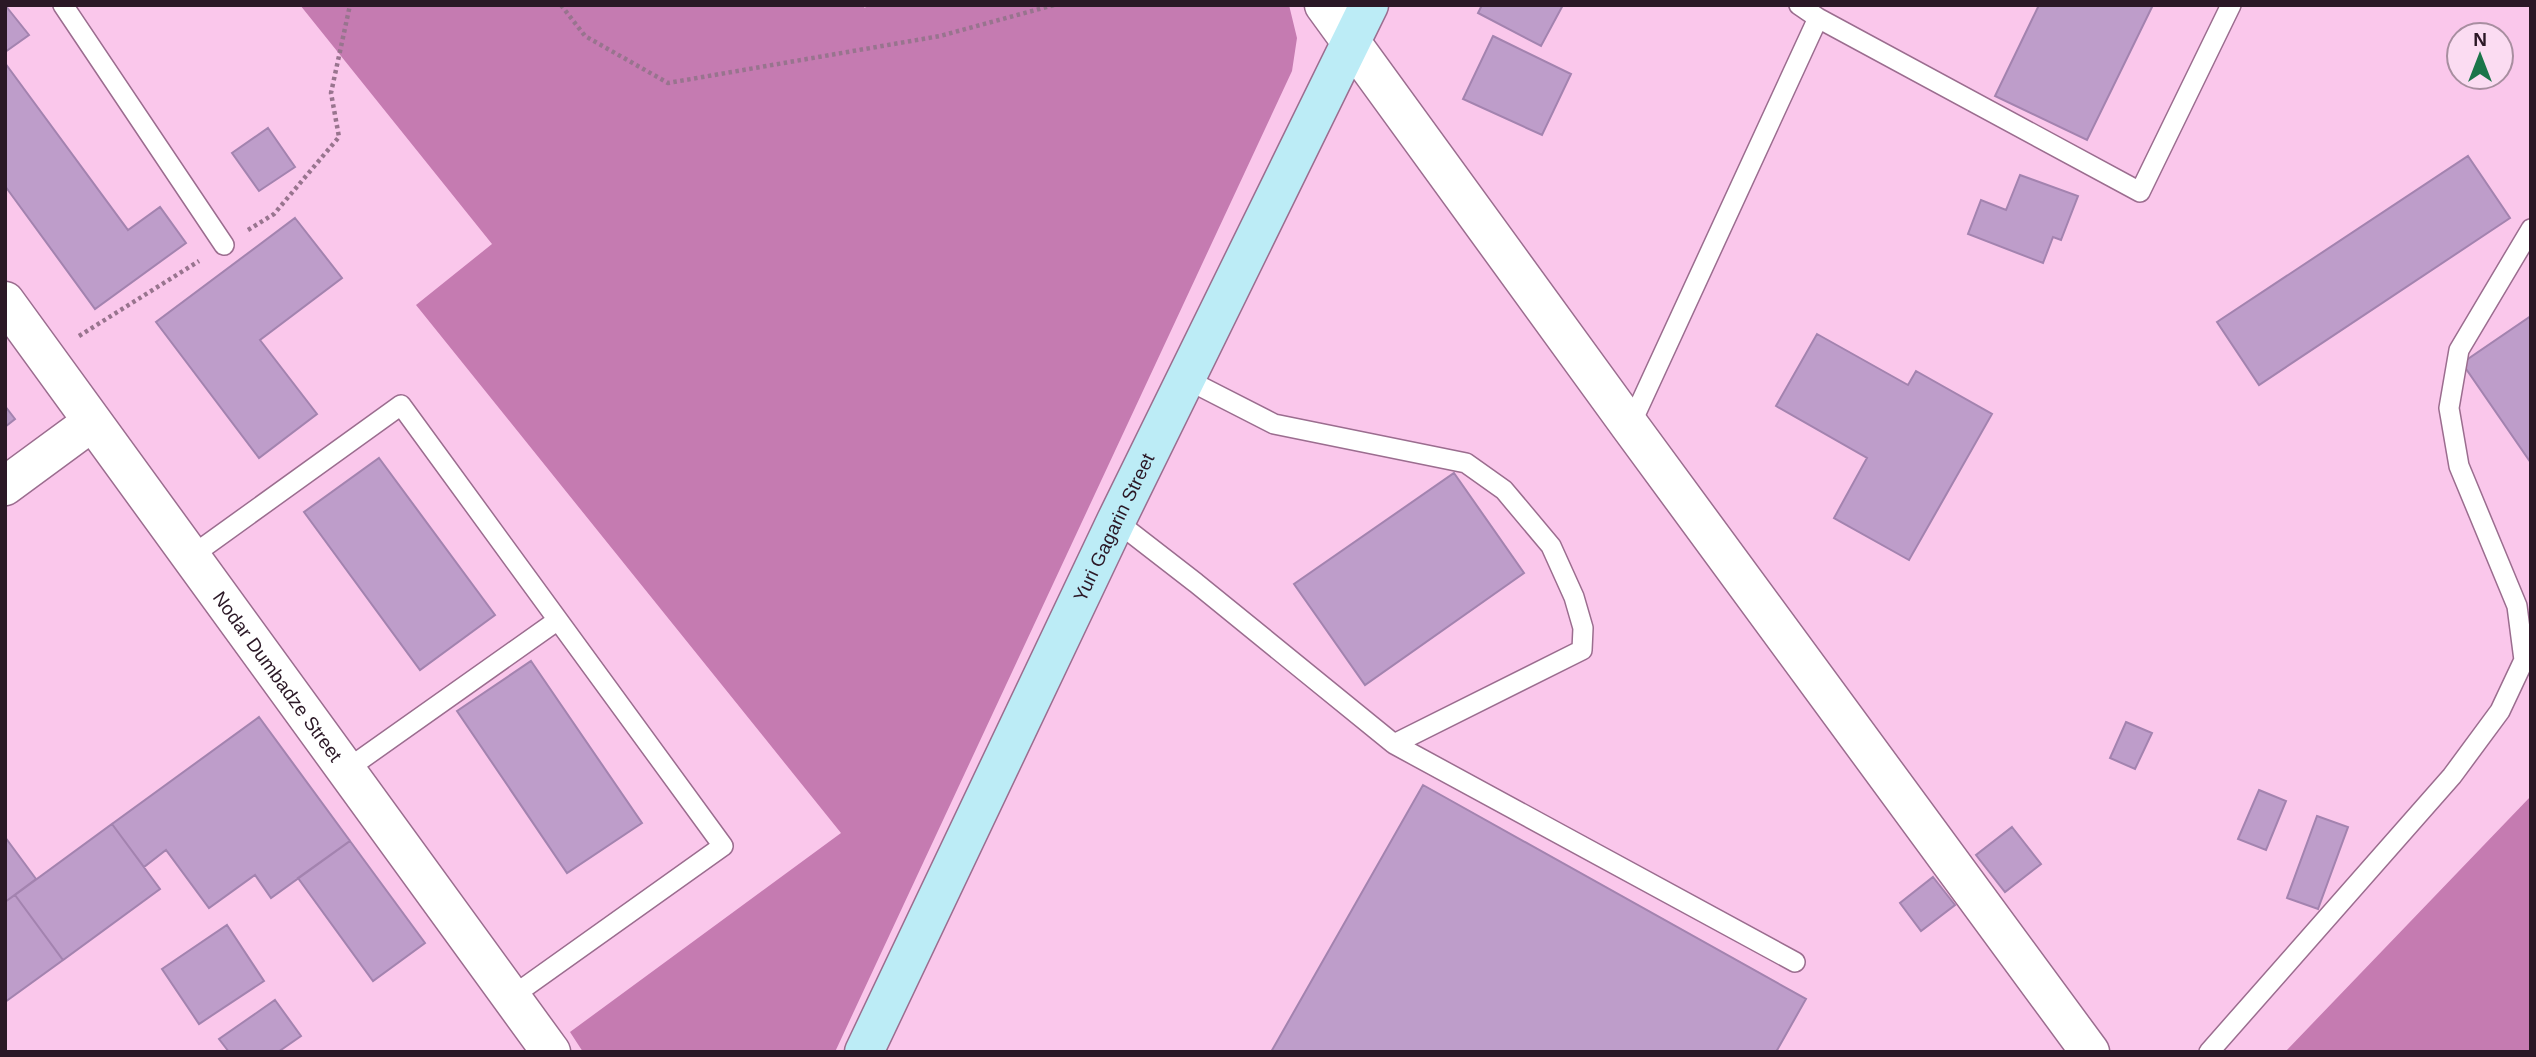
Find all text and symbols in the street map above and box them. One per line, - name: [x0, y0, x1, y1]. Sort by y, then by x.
- north arrow: [2445, 21, 2515, 91]
- text: N: [2473, 29, 2487, 50]
- street label: Yuri Gagarin Street: [1069, 449, 1158, 605]
- street label: Nodar Dumbadze Street: [209, 587, 347, 766]

